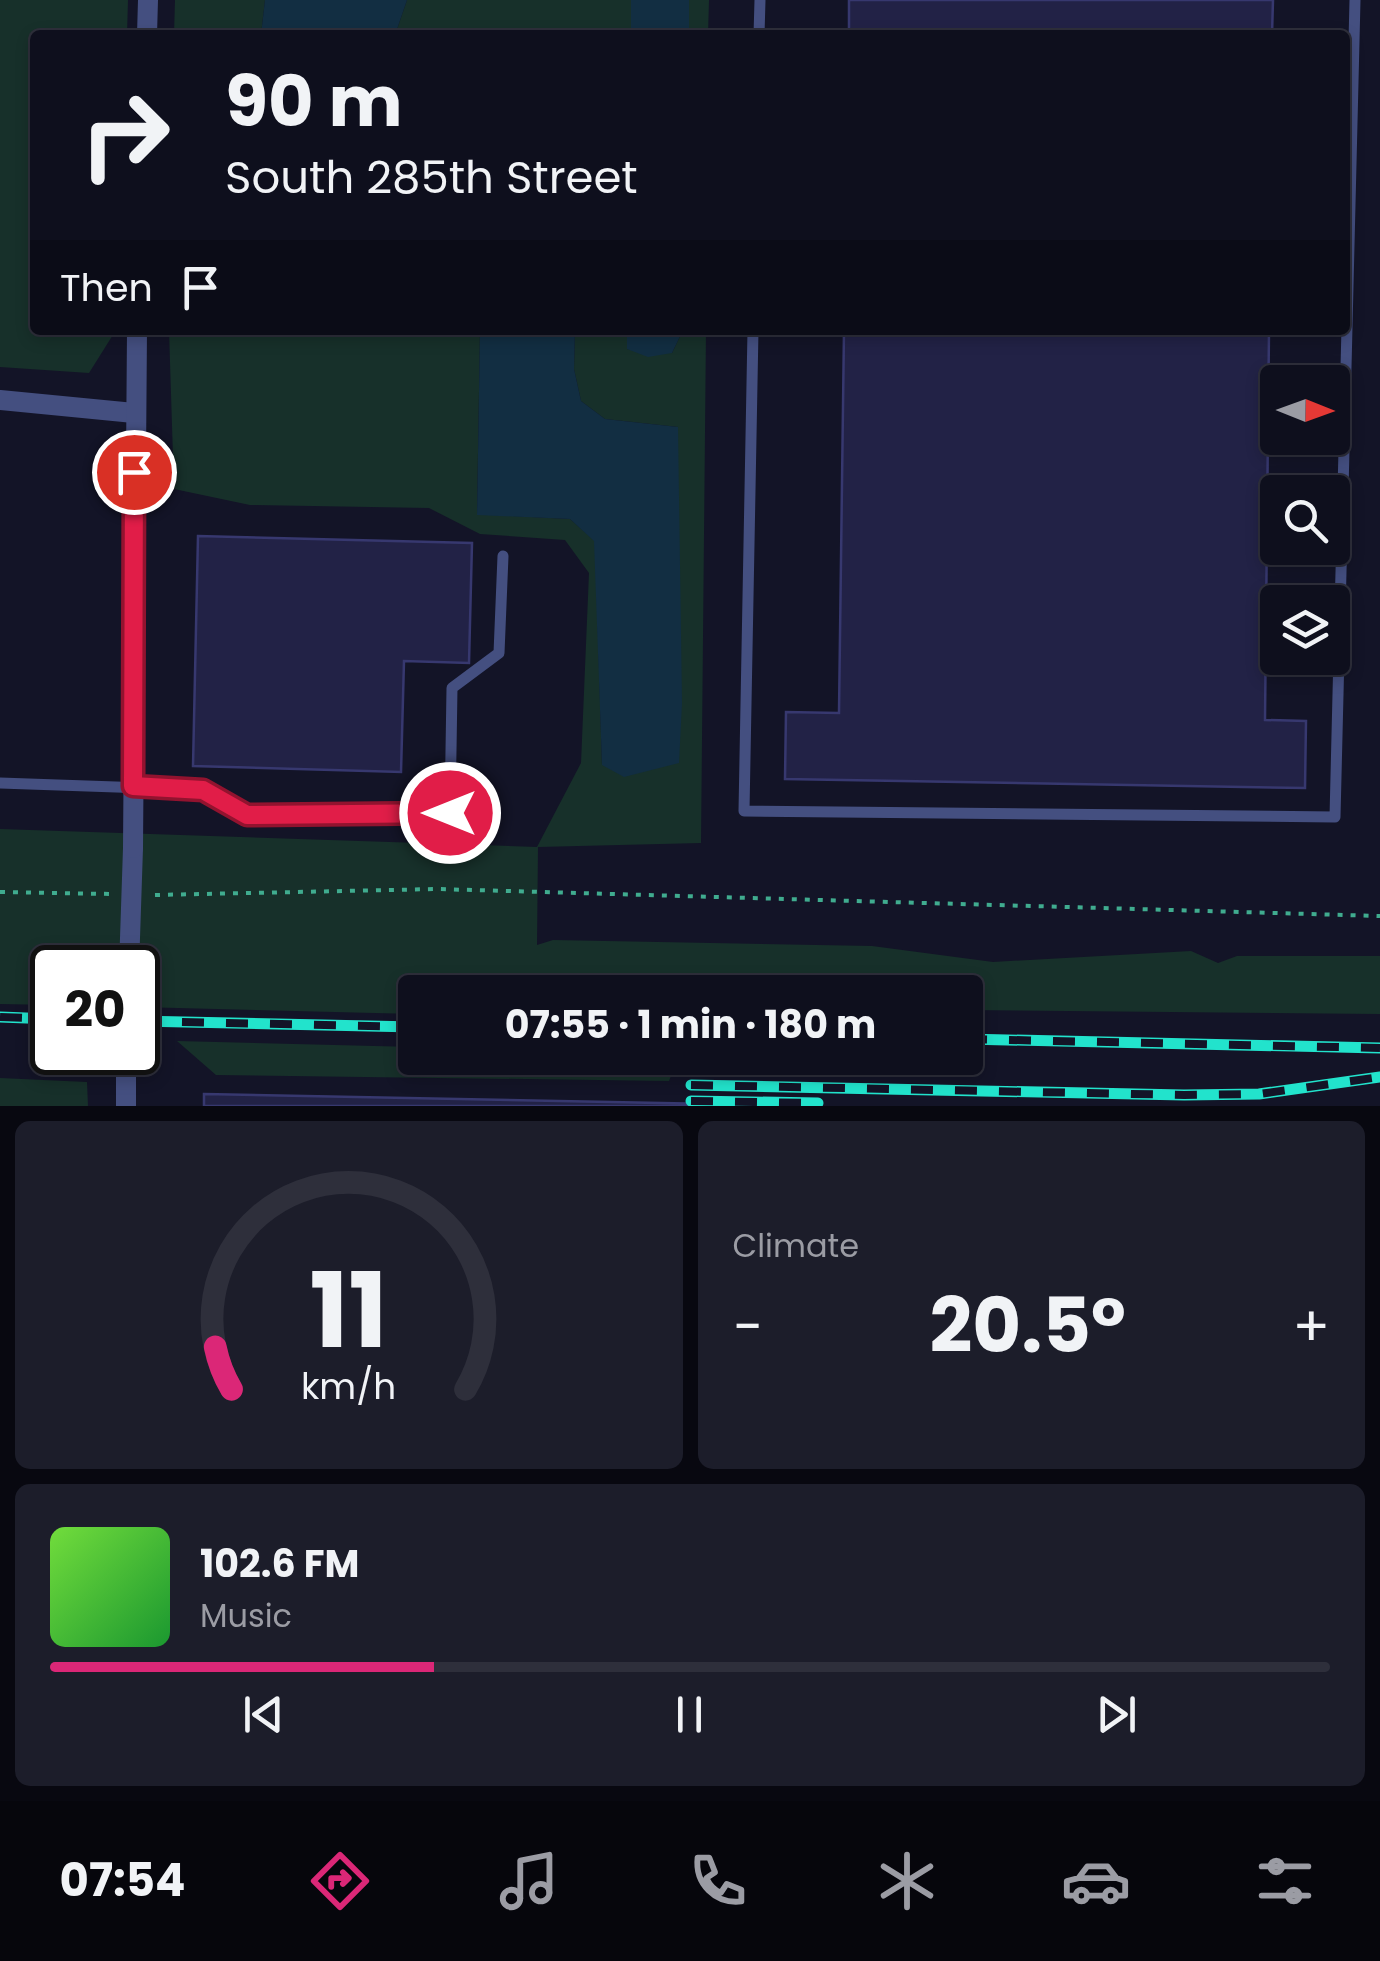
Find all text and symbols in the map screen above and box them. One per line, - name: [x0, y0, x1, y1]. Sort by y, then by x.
- text: 90 m: [225, 52, 403, 151]
- icon: right: [60, 70, 190, 200]
- text: South 285th Street: [225, 146, 638, 209]
- icon: arrive: [173, 260, 228, 315]
- text: Then: [60, 261, 153, 314]
- north arrow: [1260, 365, 1350, 455]
- map controls: [1260, 365, 1350, 675]
- pin: [92, 430, 177, 515]
- icon: arrive: [107, 445, 162, 500]
- button: search: [1260, 475, 1350, 565]
- button: layers: [1260, 585, 1350, 675]
- position arrow: [398, 761, 502, 865]
- speed limit sign: 20: [30, 945, 160, 1075]
- text: 07:55 · 1 min · 180 m: [505, 998, 876, 1051]
- text: Climate: [733, 1223, 859, 1268]
- text: 11: [310, 1238, 388, 1383]
- text: 20.5°: [929, 1273, 1126, 1378]
- text: −: [733, 1288, 763, 1365]
- text: +: [1292, 1288, 1330, 1365]
- text: km/h: [301, 1361, 396, 1412]
- text: 102.6 FM: [200, 1537, 359, 1590]
- text: Music: [200, 1593, 292, 1638]
- icon: previous: [236, 1687, 291, 1742]
- icon: pause: [662, 1687, 717, 1742]
- icon: next: [1089, 1687, 1144, 1742]
- icon: directions: [305, 1846, 375, 1916]
- icon: music: [494, 1846, 564, 1916]
- icon: phone: [683, 1846, 753, 1916]
- icon: climate: [872, 1846, 942, 1916]
- icon: car: [1061, 1846, 1131, 1916]
- icon: filters: [1250, 1846, 1320, 1916]
- text: 07:54: [60, 1849, 185, 1912]

